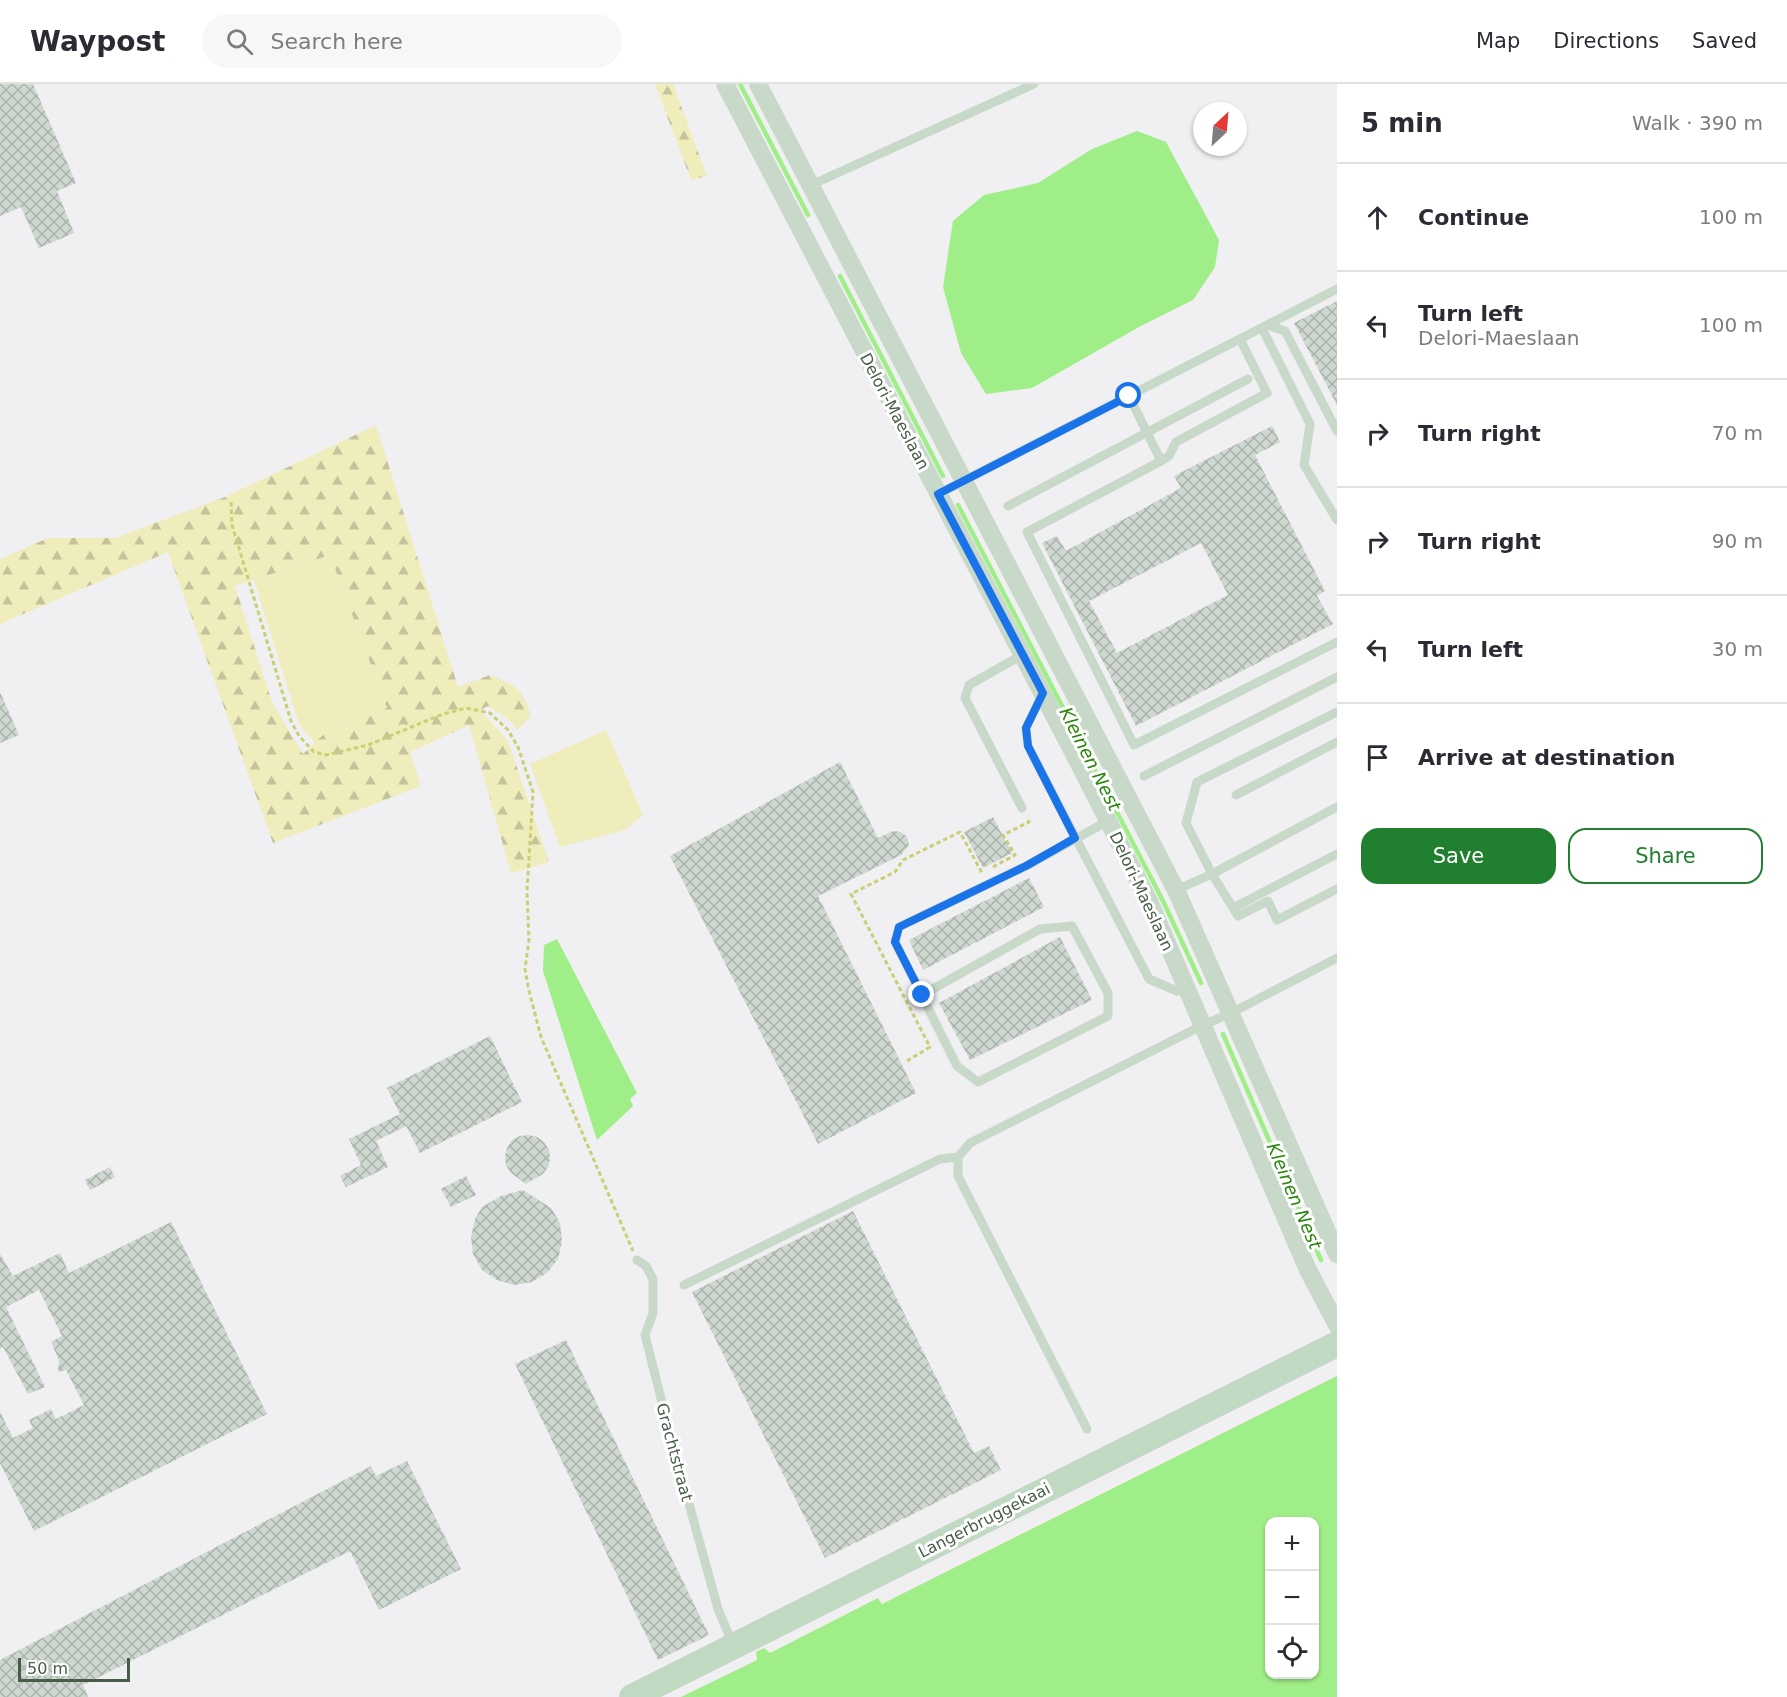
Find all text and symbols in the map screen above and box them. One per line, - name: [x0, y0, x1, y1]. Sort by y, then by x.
- search box: [202, 14, 622, 68]
- text: Waypost: [30, 25, 166, 58]
- icon: search: [223, 25, 256, 58]
- text: Search here: [271, 29, 403, 54]
- text: Map: [1476, 29, 1520, 53]
- text: Directions: [1553, 29, 1659, 53]
- text: Saved: [1692, 29, 1757, 53]
- north arrow: [1193, 102, 1247, 156]
- text: 5 min: [1361, 108, 1443, 138]
- text: Walk · 390 m: [1632, 111, 1763, 135]
- icon: ahead: [1361, 201, 1394, 234]
- text: Continue: [1418, 205, 1529, 230]
- text: 100 m: [1699, 205, 1763, 229]
- text: Turn left: [1418, 301, 1523, 326]
- icon: left: [1361, 309, 1394, 342]
- text: 100 m: [1699, 313, 1763, 337]
- text: Delori-Maeslaan: [1418, 326, 1579, 350]
- street label: Delori-Maeslaan: [856, 350, 933, 473]
- route start: [1115, 382, 1141, 408]
- icon: right: [1361, 417, 1394, 450]
- text: Turn right: [1418, 421, 1541, 446]
- text: 70 m: [1712, 421, 1763, 445]
- icon: right: [1361, 525, 1394, 558]
- text: Turn right: [1418, 529, 1541, 554]
- text: 90 m: [1712, 529, 1763, 553]
- icon: left: [1361, 633, 1394, 666]
- text: Turn left: [1418, 637, 1523, 662]
- text: 30 m: [1712, 637, 1763, 661]
- water label: Kleinen Nest: [1055, 703, 1126, 815]
- icon: arrive: [1361, 741, 1394, 774]
- text: Arrive at destination: [1418, 745, 1675, 770]
- button: Save: [1361, 828, 1556, 884]
- button: Share: [1568, 828, 1763, 884]
- street label: Delori-Maeslaan: [1106, 829, 1177, 954]
- route end: [908, 981, 934, 1007]
- water label: Kleinen Nest: [1263, 1139, 1327, 1253]
- street label: Grachtstraat: [652, 1401, 697, 1503]
- street label: Langerbruggekaai: [915, 1479, 1053, 1562]
- map controls: [1265, 1517, 1319, 1679]
- button: +: [1265, 1517, 1319, 1571]
- button: −: [1265, 1571, 1319, 1625]
- button: locate: [1265, 1625, 1319, 1679]
- scale bar: [18, 1655, 130, 1682]
- text: 50 m: [27, 1659, 68, 1678]

